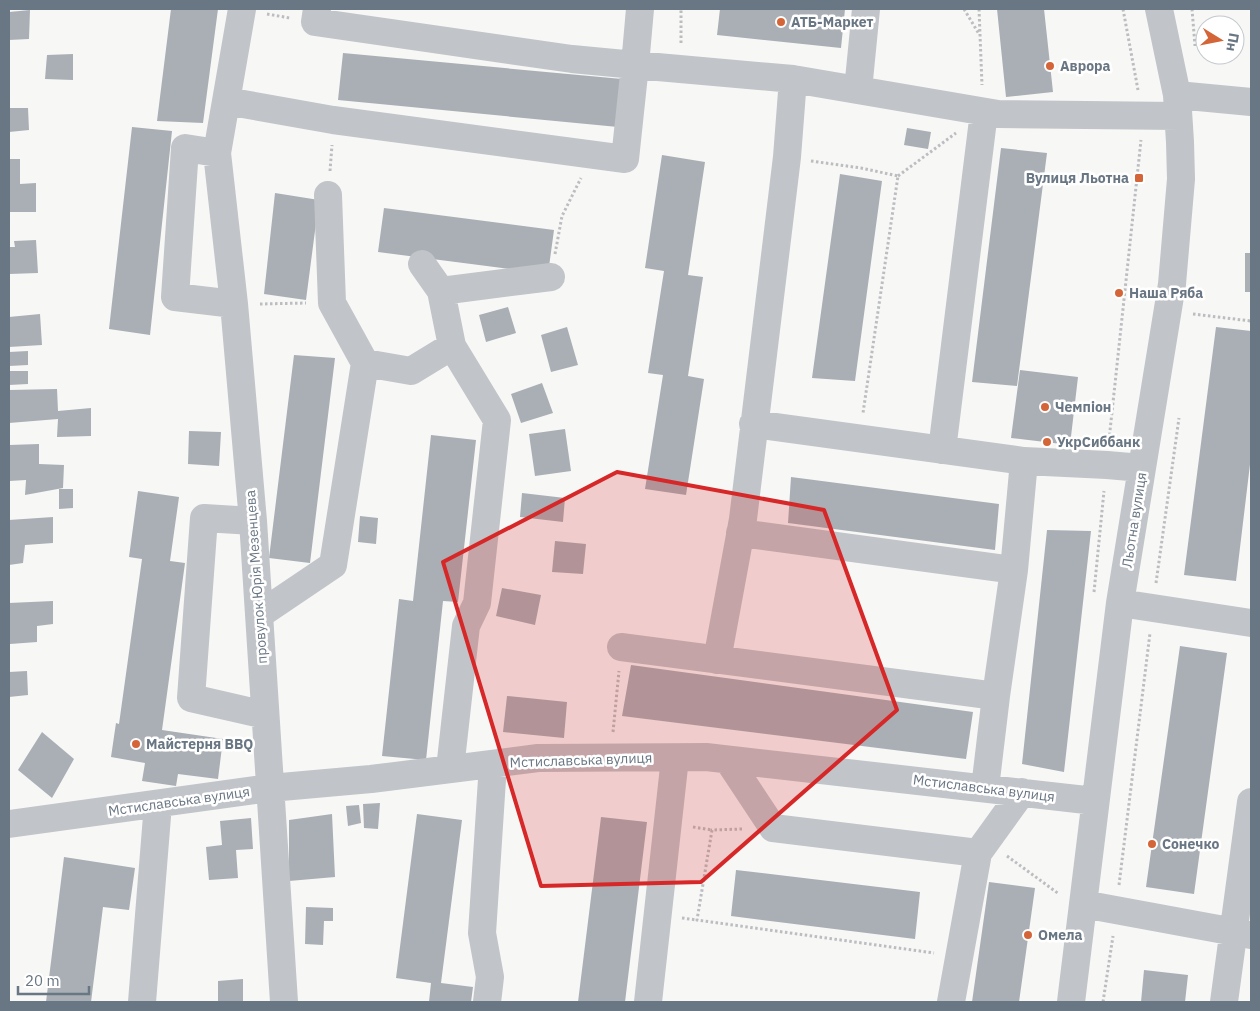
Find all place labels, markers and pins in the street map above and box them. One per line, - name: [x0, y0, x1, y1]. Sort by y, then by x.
- place label: АТБ-Маркет: [791, 13, 874, 31]
- marker: АТБ-Маркет: [775, 16, 787, 28]
- place label: Аврора: [1060, 57, 1111, 75]
- marker: Аврора: [1044, 60, 1056, 72]
- place label: Вулиця Льотна: [1026, 169, 1129, 187]
- marker: Вулиця Льотна: [1133, 172, 1145, 184]
- place label: Наша Ряба: [1129, 284, 1203, 302]
- marker: Наша Ряба: [1113, 287, 1125, 299]
- place label: Чемпіон: [1055, 398, 1111, 416]
- marker: Чемпіон: [1039, 401, 1051, 413]
- place label: УкрСиббанк: [1057, 433, 1140, 451]
- marker: УкрСиббанк: [1041, 436, 1053, 448]
- place label: Майстерня BBQ: [146, 735, 253, 753]
- marker: Майстерня BBQ: [130, 738, 142, 750]
- place label: Сонечко: [1162, 835, 1220, 853]
- marker: Сонечко: [1146, 838, 1158, 850]
- place label: Омела: [1038, 926, 1083, 944]
- marker: Омела: [1022, 929, 1034, 941]

